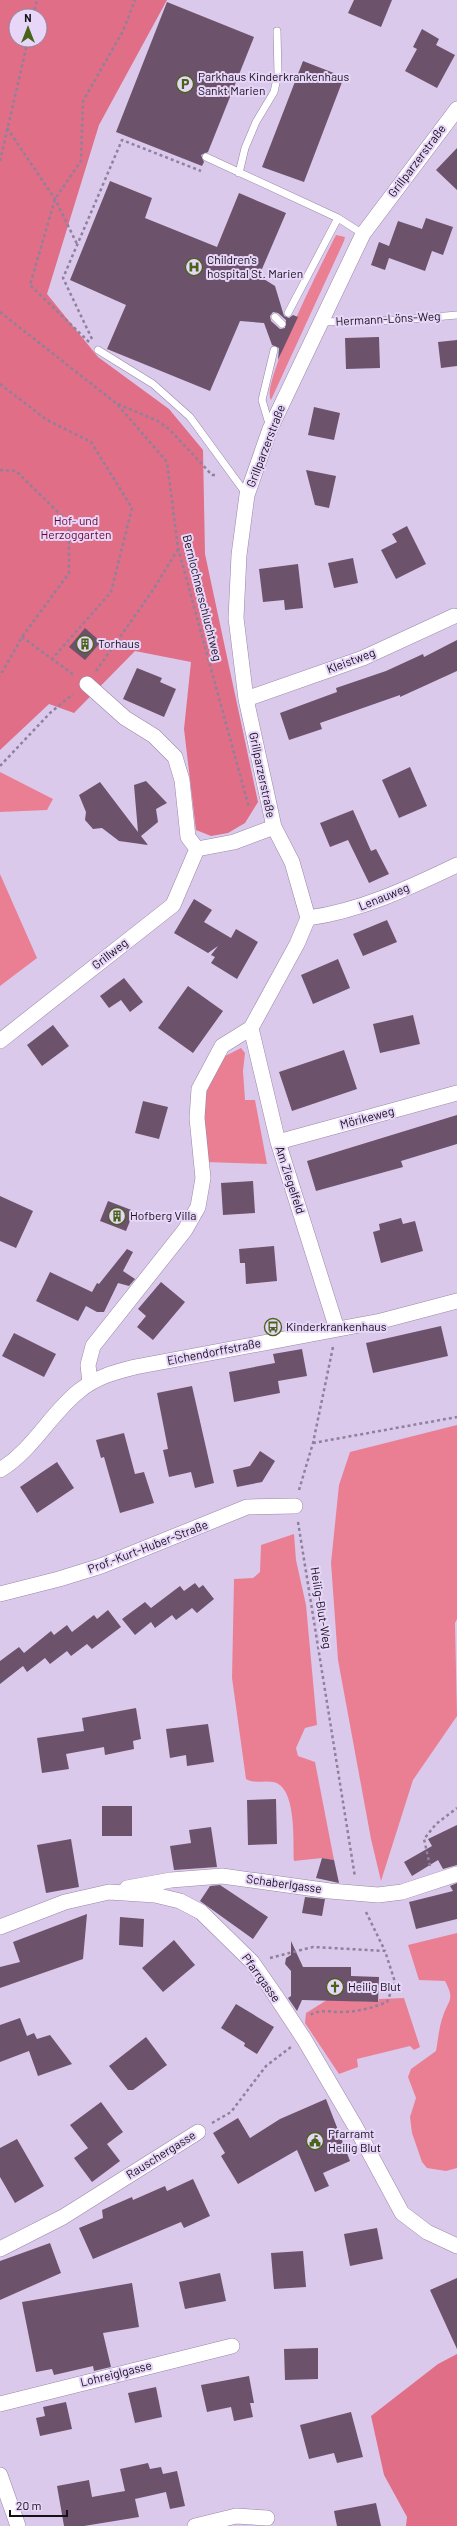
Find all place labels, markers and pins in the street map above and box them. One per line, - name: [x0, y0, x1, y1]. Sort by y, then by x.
- place label: Parkhaus Kinderkrankenhaus Sankt Marien: [198, 69, 349, 97]
- parking icon: Parkhaus Kinderkrankenhaus Sankt Marien: [175, 74, 195, 94]
- place label: Children's hospital St. Marien: [207, 252, 303, 280]
- hospital icon: Children's hospital St. Marien: [184, 257, 204, 277]
- building icon: Torhaus: [75, 634, 95, 654]
- place label: Torhaus: [98, 636, 140, 650]
- building icon: Hofberg Villa: [107, 1206, 127, 1226]
- place label: Hofberg Villa: [130, 1208, 196, 1222]
- bus stop icon: Kinderkrankenhaus: [263, 1317, 283, 1337]
- place label: Kinderkrankenhaus: [286, 1319, 387, 1333]
- church icon: Heilig Blut: [325, 1977, 345, 1997]
- place label: Heilig Blut: [348, 1979, 401, 1993]
- place label: Pfarramt Heilig Blut: [328, 2126, 381, 2154]
- public building icon: Pfarramt Heilig Blut: [305, 2131, 325, 2151]

